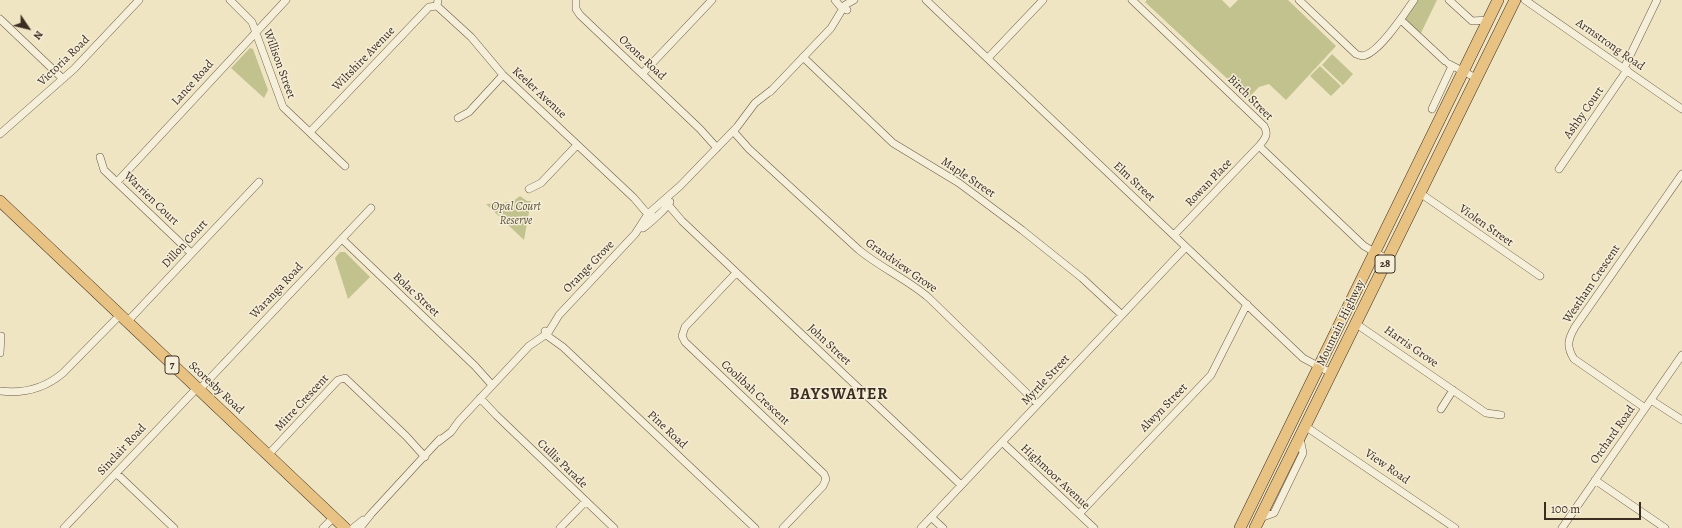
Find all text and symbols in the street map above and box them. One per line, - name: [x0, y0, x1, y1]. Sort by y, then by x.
- north arrow: [8, 8, 48, 48]
- street label: Armstrong Road: [1573, 16, 1647, 74]
- street label: Wiltshire Avenue: [330, 24, 398, 94]
- street label: Willison Street: [260, 27, 298, 101]
- text: N: [30, 28, 47, 43]
- street label: Victoria Road: [35, 33, 93, 89]
- street label: Ozone Road: [615, 33, 669, 83]
- street label: Lance Road: [169, 57, 217, 109]
- street label: Keeler Avenue: [509, 64, 569, 122]
- street label: Birch Street: [1224, 72, 1276, 124]
- street label: Ashby Court: [1561, 84, 1607, 142]
- street label: Maple Street: [938, 155, 998, 201]
- street label: Rowan Place: [1183, 156, 1235, 210]
- street label: Elm Street: [1110, 159, 1158, 205]
- street label: Warrien Court: [120, 169, 182, 229]
- park label: Opal Court Reserve: [491, 200, 541, 228]
- street label: Violen Street: [1456, 202, 1516, 250]
- street label: Dillon Court: [159, 217, 211, 271]
- street label: Grandview Grove: [862, 236, 940, 296]
- street label: Orange Grove: [560, 238, 618, 296]
- street label: Westham Crescent: [1560, 242, 1624, 326]
- road number: 28: [1375, 255, 1395, 273]
- street label: Waranga Road: [247, 260, 307, 322]
- street label: Bolac Street: [390, 270, 442, 320]
- street label: Mountain Highway: [1314, 277, 1368, 369]
- street label: John Street: [804, 321, 854, 369]
- street label: Harris Grove: [1381, 323, 1441, 371]
- street label: Myrtle Street: [1019, 352, 1073, 408]
- road number: 7: [165, 356, 179, 374]
- street label: Coolibah Crescent: [718, 357, 792, 429]
- street label: Scoresby Road: [185, 359, 247, 417]
- street label: Mitre Crescent: [272, 372, 332, 434]
- street label: Alwyn Street: [1137, 381, 1191, 435]
- district label: BAYSWATER: [789, 385, 889, 405]
- street label: Orchard Road: [1588, 403, 1638, 467]
- street label: Pine Road: [644, 408, 690, 452]
- street label: Sinclair Road: [95, 421, 149, 479]
- street label: Cullis Parade: [534, 436, 590, 492]
- street label: Highmoor Avenue: [1017, 441, 1093, 513]
- street label: View Road: [1362, 446, 1412, 488]
- scale bar: [1546, 494, 1643, 520]
- text: 100 m: [1551, 501, 1580, 517]

